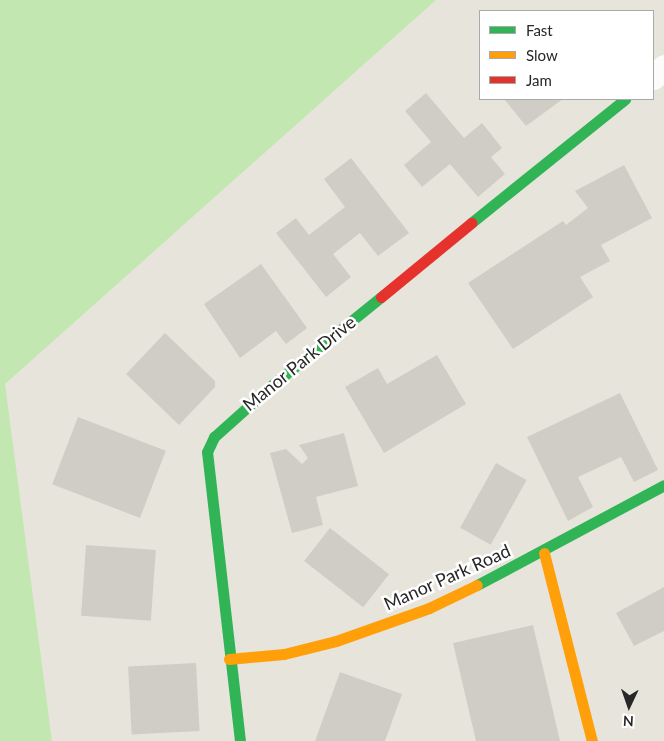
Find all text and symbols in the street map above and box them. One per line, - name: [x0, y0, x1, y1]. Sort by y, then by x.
- legend: [479, 10, 654, 100]
- text: Fast: [526, 21, 553, 39]
- text: Slow: [526, 46, 558, 64]
- text: Jam: [526, 71, 552, 89]
- street label: Manor Park Drive: [238, 311, 360, 415]
- street label: Manor Park Road: [380, 539, 514, 615]
- north arrow: [604, 681, 654, 731]
- text: N: [622, 713, 634, 730]

